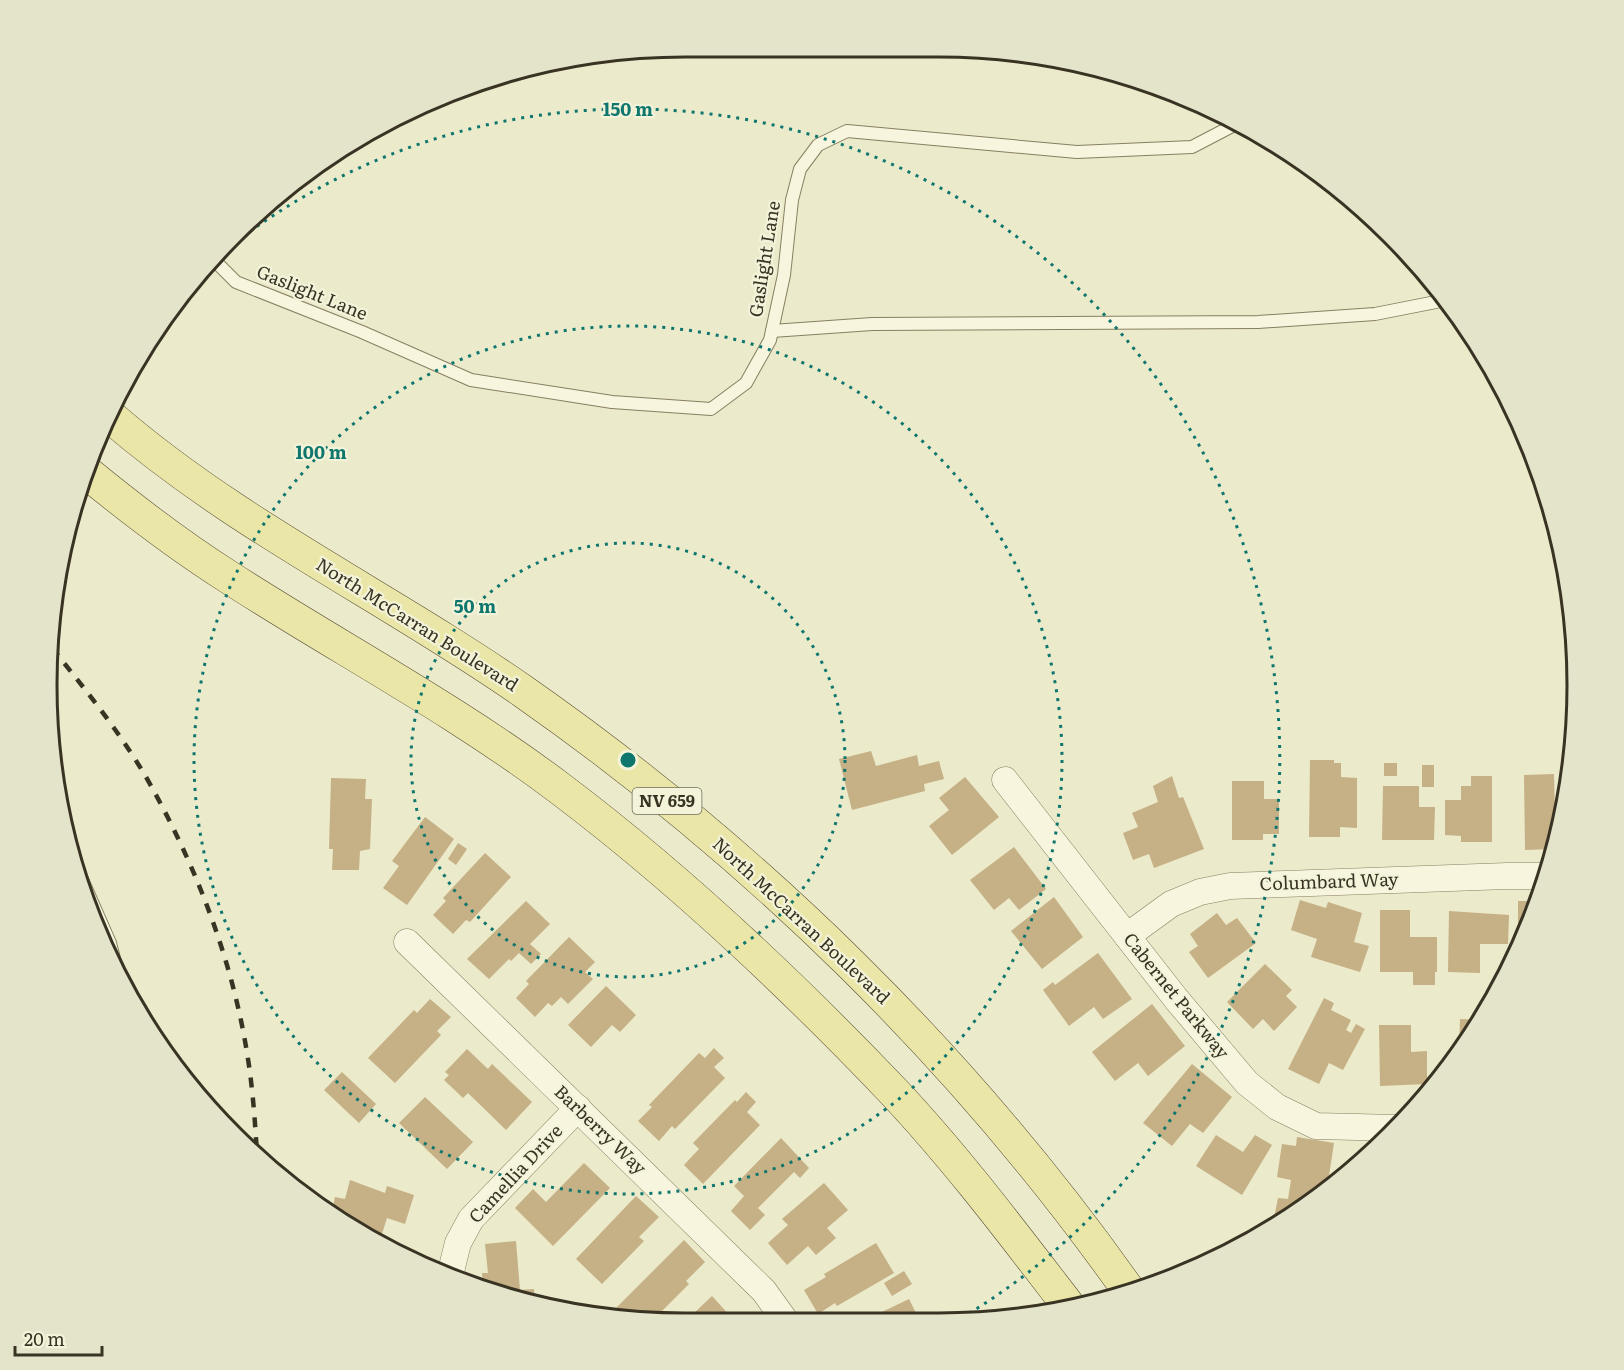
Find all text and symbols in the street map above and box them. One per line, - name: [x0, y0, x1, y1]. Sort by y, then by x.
- text: 150 m: [603, 95, 653, 122]
- street label: Gaslight Lane: [741, 199, 786, 319]
- street label: Gaslight Lane: [253, 257, 372, 326]
- text: 100 m: [295, 438, 347, 465]
- street label: North McCarran Boulevard: [311, 550, 524, 697]
- text: 50 m: [454, 592, 496, 619]
- centre of rings: [618, 750, 638, 770]
- road number: NV 659: [632, 788, 702, 814]
- street label: North McCarran Boulevard: [707, 830, 897, 1010]
- street label: Columbard Way: [1259, 865, 1399, 896]
- street label: Cabernet Parkway: [1118, 926, 1237, 1064]
- street label: Barberry Way: [549, 1078, 654, 1180]
- street label: Camellia Drive: [462, 1117, 568, 1229]
- scale bar: [15, 1319, 102, 1357]
- text: 20 m: [24, 1325, 65, 1352]

